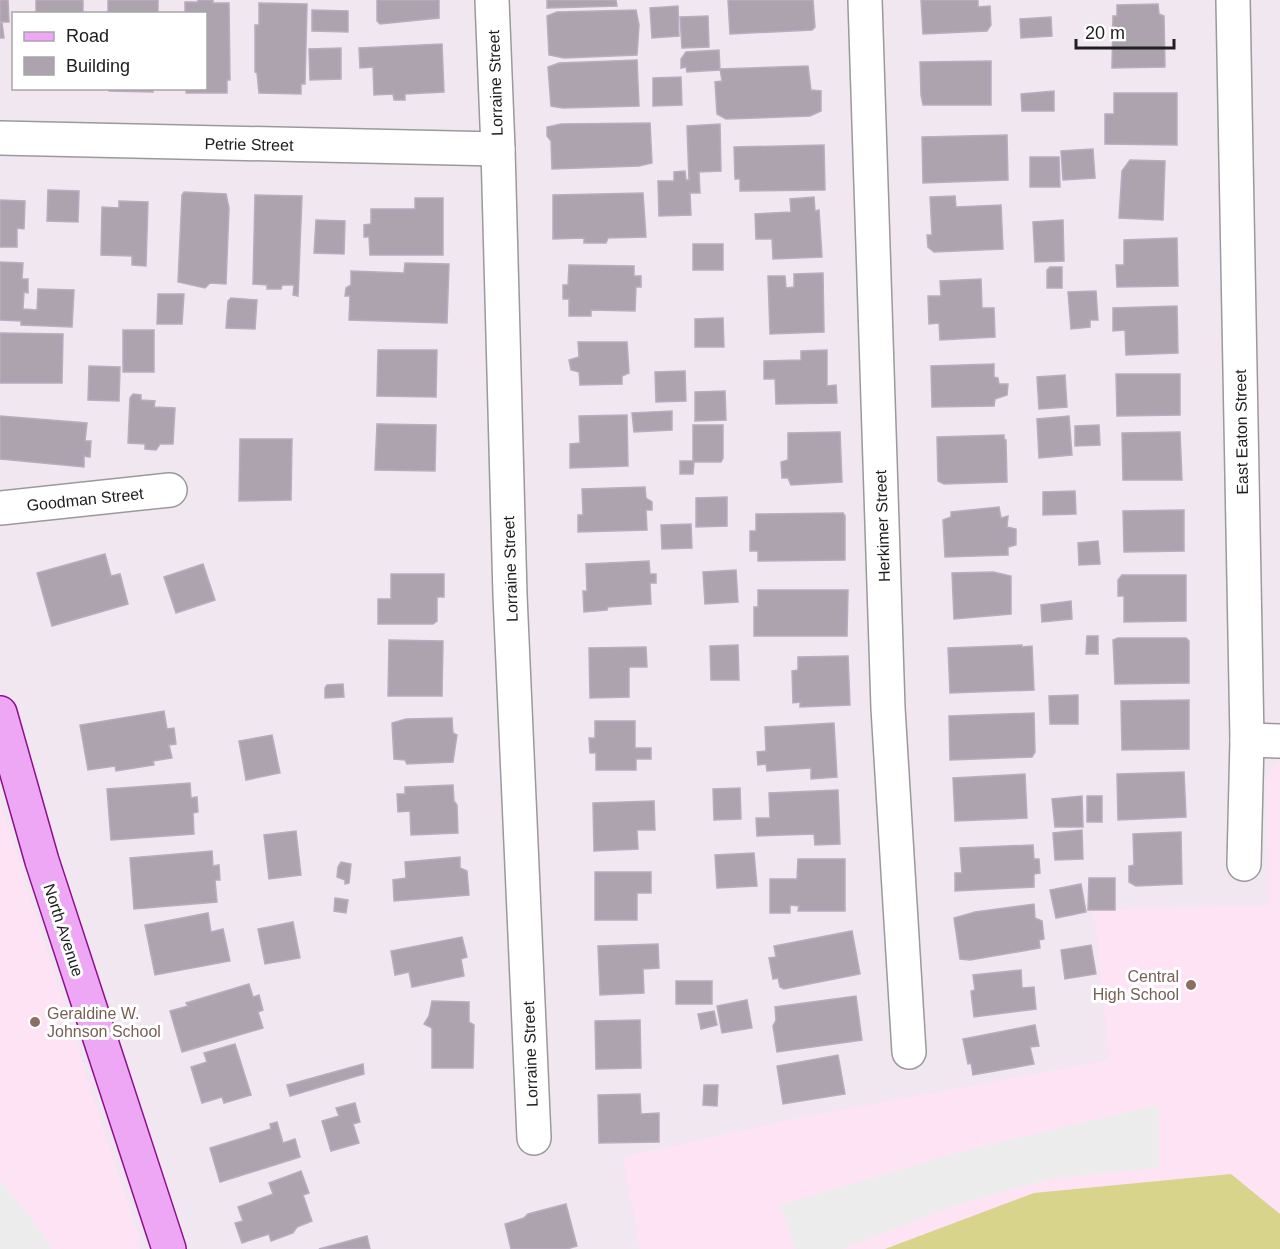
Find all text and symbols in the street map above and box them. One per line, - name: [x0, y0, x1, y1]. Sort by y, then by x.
- legend: [12, 12, 207, 90]
- scale bar: [1076, 12, 1174, 50]
- text: 20 m: [1085, 23, 1125, 43]
- text: Road: [66, 26, 109, 46]
- street label: Lorraine Street: [485, 29, 506, 136]
- text: Building: [66, 56, 130, 76]
- street label: Petrie Street: [204, 135, 294, 154]
- street label: East Eaton Street: [1232, 369, 1251, 495]
- street label: Herkimer Street: [872, 469, 893, 582]
- street label: Goodman Street: [26, 485, 145, 514]
- street label: Lorraine Street: [500, 515, 521, 622]
- street label: North Avenue: [41, 882, 87, 979]
- place label: Central High School: [1093, 968, 1179, 1003]
- marker: Central High School: [1184, 978, 1198, 992]
- street label: Lorraine Street: [520, 1000, 541, 1107]
- place label: Geraldine W. Johnson School: [47, 1005, 161, 1040]
- marker: Geraldine W. Johnson School: [28, 1015, 42, 1029]

